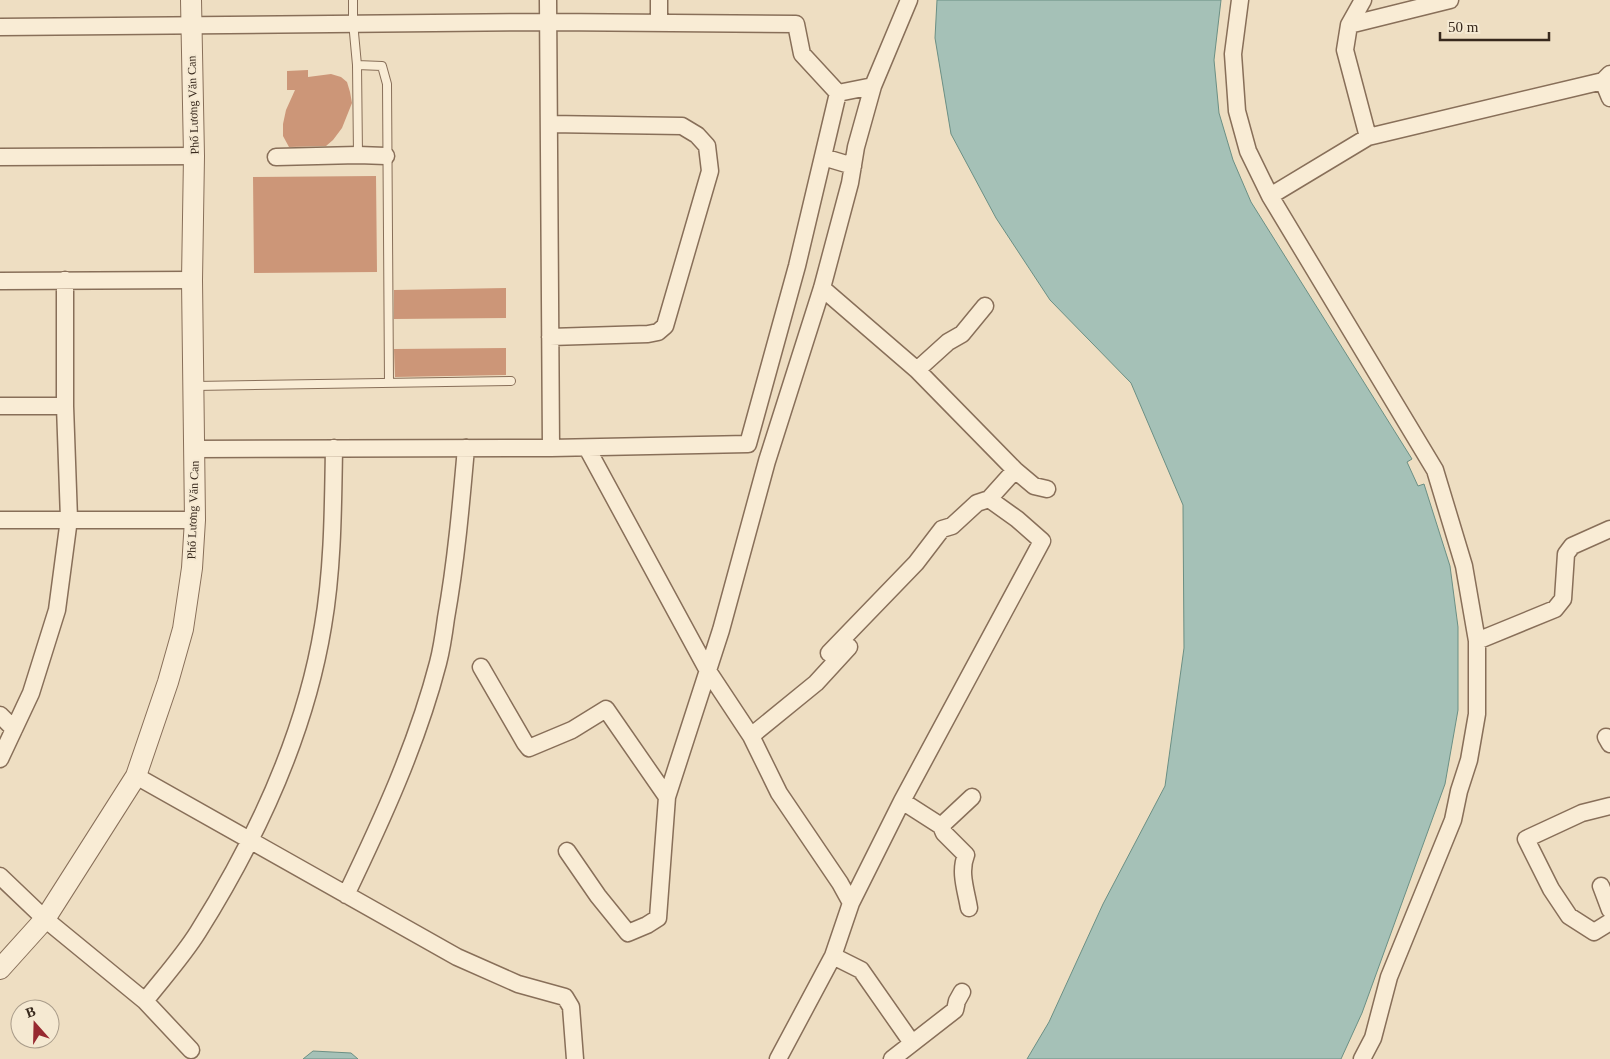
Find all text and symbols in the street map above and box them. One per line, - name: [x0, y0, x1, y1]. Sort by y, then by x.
- scale bar: [1440, 10, 1549, 42]
- text: 50 m: [1448, 19, 1479, 35]
- street label: Phố Lương Văn Can: [184, 55, 202, 155]
- street label: Phố Lương Văn Can: [184, 460, 202, 560]
- north arrow: [10, 999, 60, 1049]
- text: B: [24, 1004, 38, 1021]

